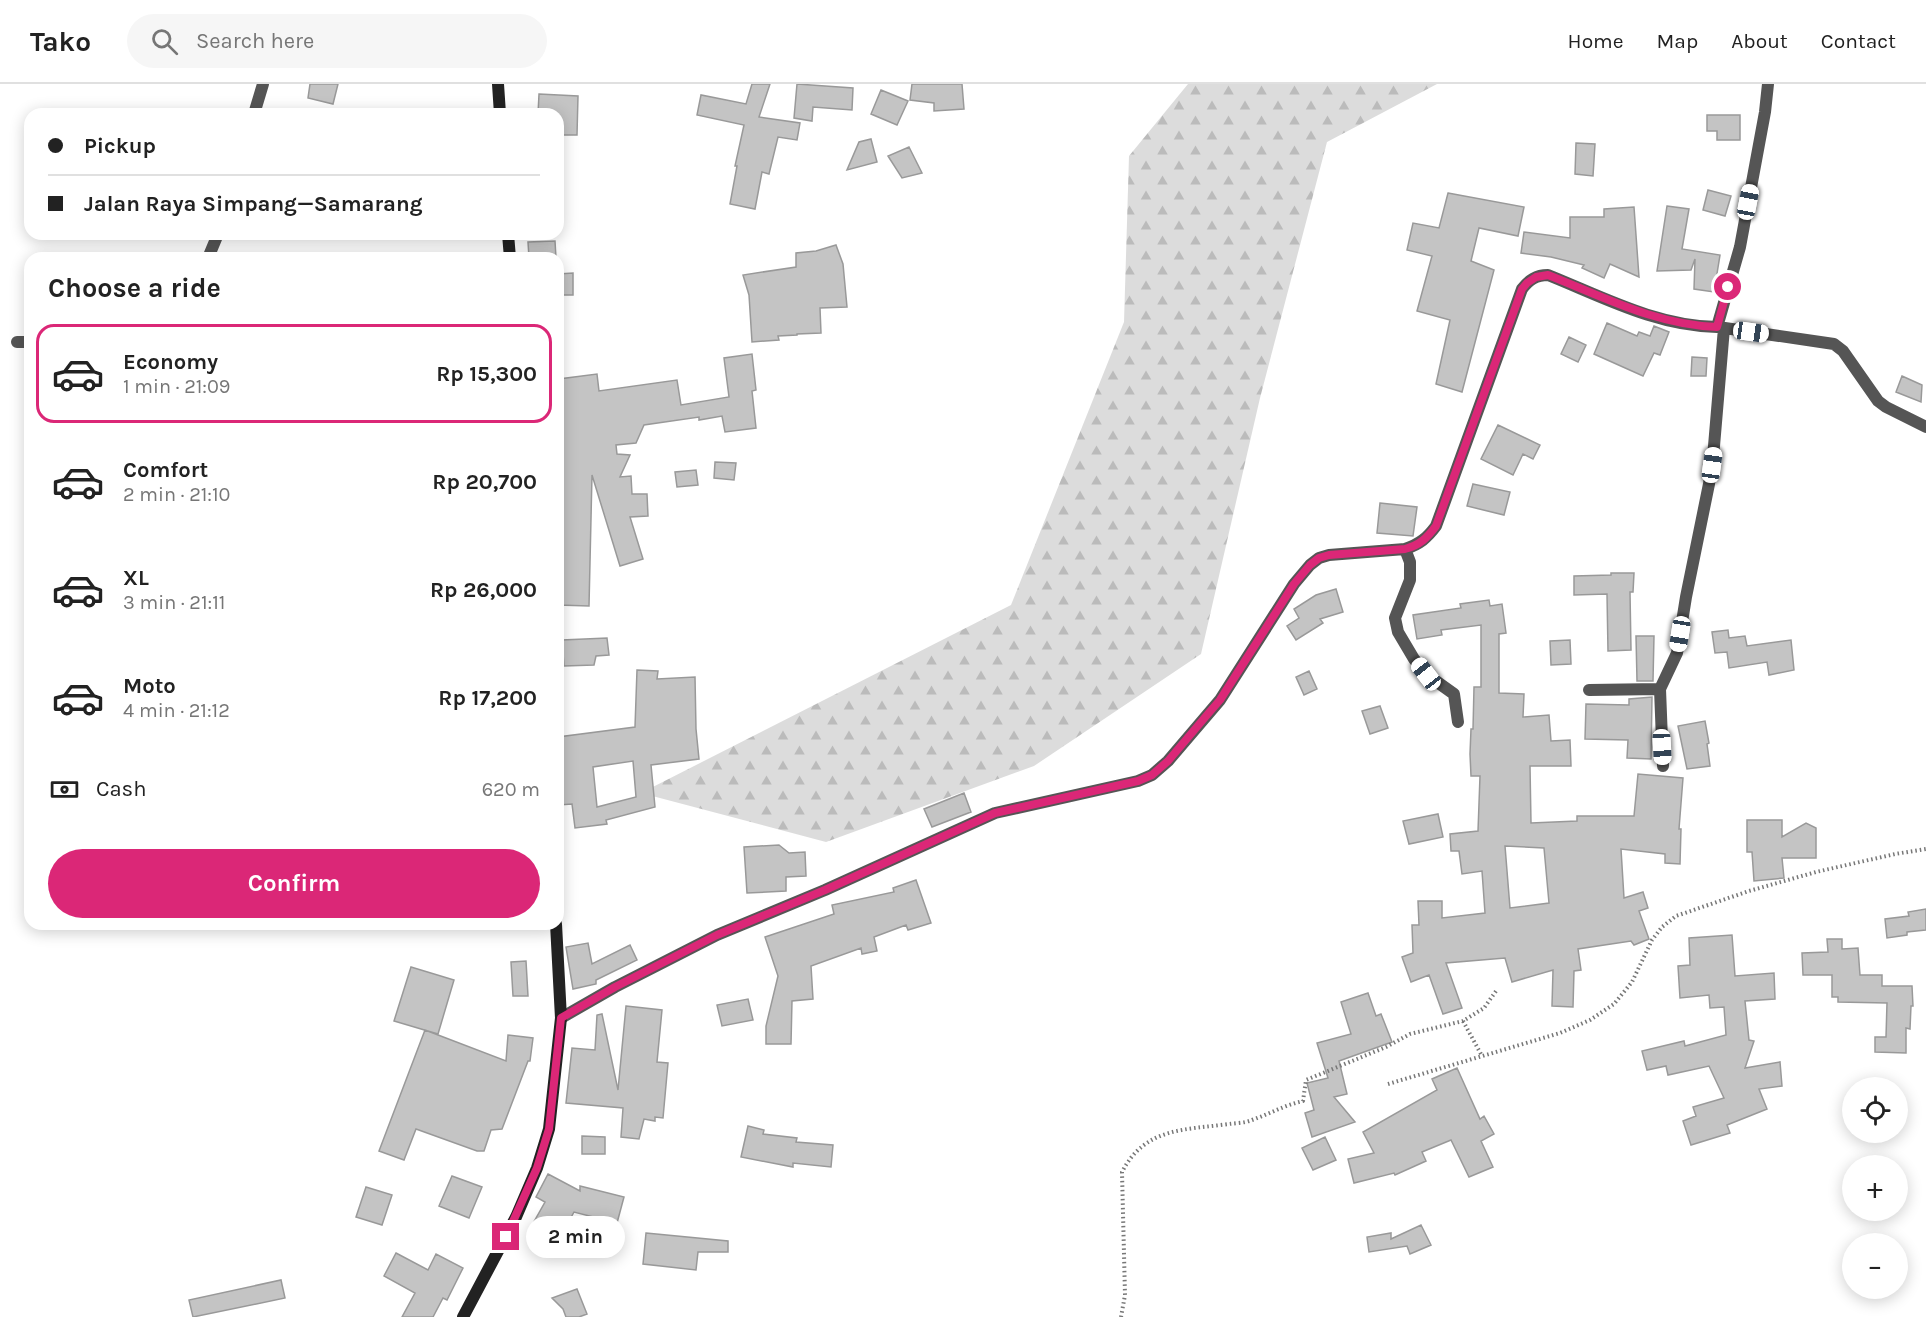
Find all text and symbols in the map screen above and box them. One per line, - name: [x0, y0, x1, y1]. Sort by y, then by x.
- search box: [127, 14, 547, 68]
- text: Tako: [30, 25, 91, 58]
- icon: search: [148, 25, 181, 58]
- text: Search here: [196, 28, 314, 54]
- text: Home: [1568, 29, 1624, 53]
- text: Map: [1657, 29, 1698, 53]
- text: About: [1731, 29, 1788, 53]
- text: Contact: [1821, 29, 1896, 53]
- text: Pickup: [84, 133, 156, 159]
- car: [1736, 183, 1760, 221]
- text: Jalan Raya Simpang—Samarang: [84, 191, 422, 217]
- text: Choose a ride: [48, 272, 221, 304]
- route start: [1714, 273, 1741, 300]
- car: [1732, 321, 1770, 343]
- icon: car: [51, 347, 105, 401]
- text: Economy: [123, 349, 218, 375]
- text: Rp 15,300: [436, 361, 537, 387]
- text: 1 min · 21:09: [123, 375, 230, 398]
- car: [1701, 446, 1723, 484]
- icon: car: [51, 455, 105, 509]
- text: Comfort: [123, 457, 208, 483]
- text: Rp 20,700: [432, 469, 537, 495]
- text: 2 min · 21:10: [123, 483, 230, 506]
- icon: car: [51, 563, 105, 617]
- text: XL: [123, 565, 149, 591]
- text: Rp 26,000: [430, 577, 537, 603]
- text: 3 min · 21:11: [123, 591, 225, 614]
- car: [1668, 615, 1692, 653]
- car: [1408, 654, 1444, 694]
- icon: car: [51, 671, 105, 725]
- text: Moto: [123, 673, 176, 699]
- text: Rp 17,200: [438, 685, 537, 711]
- text: 4 min · 21:12: [123, 699, 230, 722]
- car: [1652, 729, 1672, 765]
- icon: cash: [48, 773, 81, 806]
- text: Cash: [96, 776, 146, 802]
- text: 620 m: [482, 778, 540, 801]
- button: Confirm: [48, 849, 540, 918]
- map controls: [1842, 1077, 1908, 1299]
- button: locate: [1842, 1077, 1908, 1143]
- button: +: [1842, 1155, 1908, 1221]
- callout: 2 min: [527, 1216, 626, 1258]
- route end: [492, 1223, 519, 1250]
- text: 2 min: [548, 1225, 603, 1248]
- button: −: [1842, 1233, 1908, 1299]

